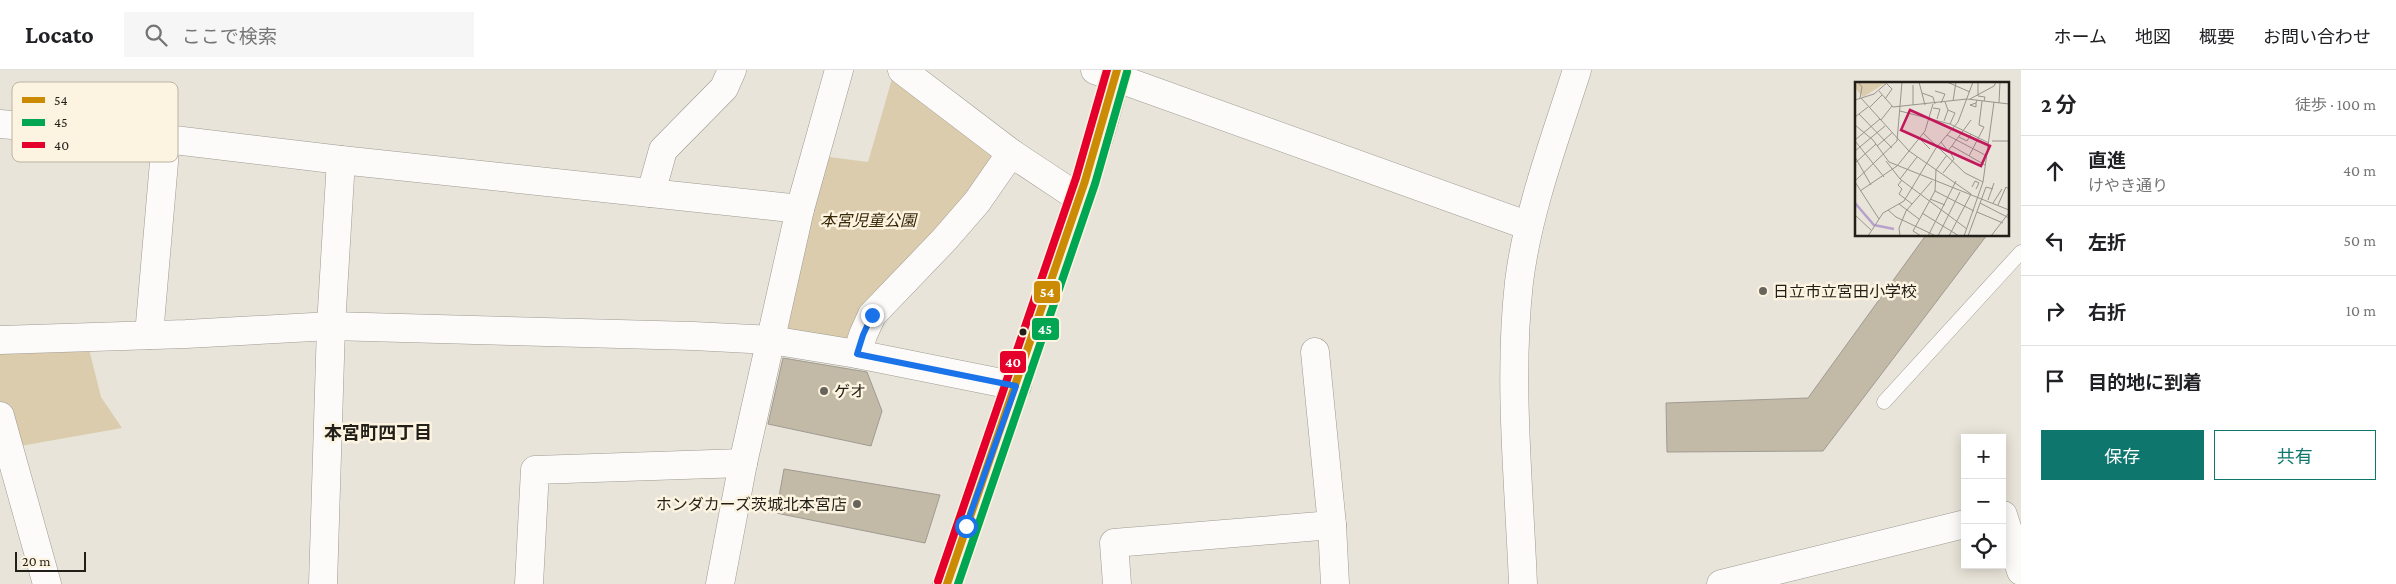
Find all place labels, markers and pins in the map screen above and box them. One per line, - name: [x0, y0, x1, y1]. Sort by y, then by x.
- place label: 日立市立宮田小学校: [1773, 283, 1917, 300]
- marker: 日立市立宮田小学校: [1757, 285, 1769, 297]
- unlabelled marker: [1018, 327, 1028, 337]
- place label: ゲオ: [834, 383, 866, 400]
- marker: ゲオ: [818, 385, 830, 397]
- place label: ホンダカーズ茨城北本宮店: [656, 496, 847, 513]
- marker: ホンダカーズ茨城北本宮店: [851, 498, 863, 510]

